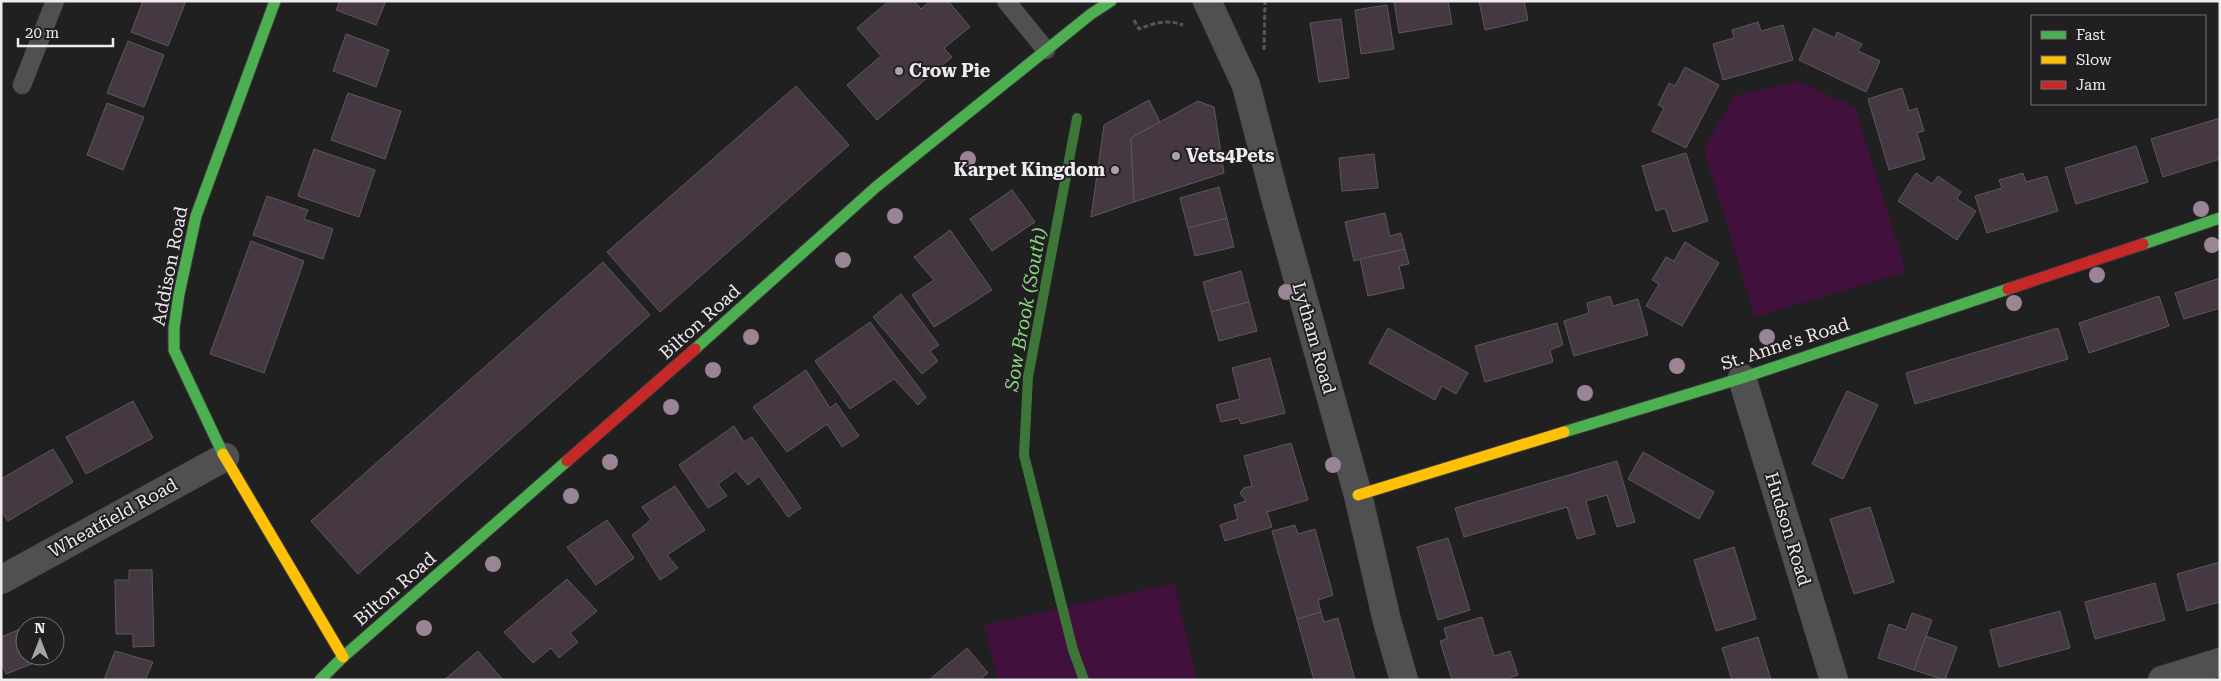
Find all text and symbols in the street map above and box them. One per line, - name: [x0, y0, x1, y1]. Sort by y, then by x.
- scale bar: [18, 15, 112, 47]
- legend: [2031, 15, 2206, 105]
- text: 20 m: [25, 24, 60, 42]
- text: Fast: [2076, 26, 2106, 44]
- text: Slow: [2076, 51, 2112, 69]
- place label: Crow Pie: [909, 60, 991, 81]
- marker: Crow Pie: [893, 65, 905, 77]
- text: Jam: [2076, 76, 2106, 94]
- place label: Vets4Pets: [1186, 145, 1274, 166]
- marker: Vets4Pets: [1170, 150, 1182, 162]
- place label: Karpet Kingdom: [954, 159, 1106, 180]
- marker: Karpet Kingdom: [1109, 164, 1121, 176]
- street label: Addison Road: [148, 204, 191, 327]
- water label: Sow Brook (South): [1000, 225, 1051, 394]
- street label: Bilton Road: [655, 280, 745, 363]
- street label: Lytham Road: [1288, 280, 1341, 397]
- street label: St. Anne's Road: [1718, 313, 1852, 374]
- street label: Hudson Road: [1761, 470, 1816, 589]
- street label: Wheatfield Road: [45, 473, 181, 562]
- street label: Bilton Road: [350, 547, 440, 630]
- north arrow: [15, 616, 65, 666]
- text: N: [35, 620, 46, 636]

